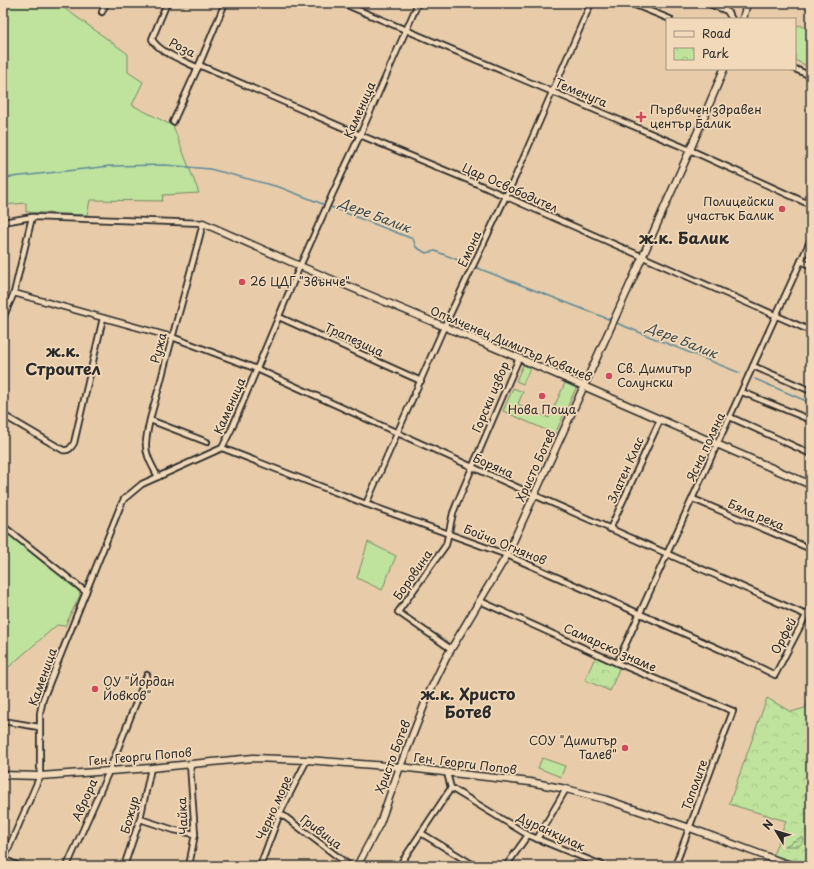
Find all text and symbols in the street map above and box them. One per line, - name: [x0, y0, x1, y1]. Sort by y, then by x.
- legend: [666, 18, 796, 70]
- text: Road: [702, 24, 731, 42]
- street label: Роза: [166, 33, 199, 62]
- text: Park: [702, 44, 729, 62]
- street label: Теменуга: [552, 73, 611, 111]
- street label: Каменица: [339, 78, 380, 141]
- place label: Първичен здравен център Балик: [650, 100, 762, 132]
- marker: Първичен здравен център Балик: [635, 111, 647, 123]
- street label: Цар Освободител: [460, 158, 561, 216]
- water label: Дере Балик: [335, 192, 415, 237]
- place label: Полицейски участък Балик: [687, 192, 775, 224]
- marker: Полицейски участък Балик: [777, 204, 787, 214]
- district label: ж.к. Балик: [639, 225, 730, 249]
- street label: Емона: [453, 227, 486, 270]
- place label: 26 ЦДГ "Звънче": [250, 272, 350, 290]
- marker: 26 ЦДГ "Звънче": [237, 277, 247, 287]
- street label: Опълченец Димитър Ковачев: [428, 301, 595, 385]
- water label: Дере Балик: [642, 316, 722, 363]
- street label: Трапезица: [322, 318, 387, 361]
- street label: Ружа: [145, 330, 171, 365]
- district label: ж.к. Строител: [25, 338, 101, 380]
- street label: Горски извор: [467, 358, 513, 435]
- place label: Св. Димитър Солунски: [617, 359, 692, 391]
- marker: Св. Димитър Солунски: [604, 371, 614, 381]
- street label: Каменица: [209, 374, 250, 437]
- marker: Нова Поща: [537, 391, 547, 401]
- place label: Нова Поща: [508, 400, 577, 418]
- street label: Ясна поляна: [681, 409, 729, 484]
- street label: Христо Ботев: [511, 427, 560, 505]
- street label: Златен Клас: [602, 433, 648, 507]
- street label: Боряна: [470, 448, 517, 482]
- street label: Бяла река: [725, 494, 788, 534]
- street label: Бойчо Огнянов: [461, 519, 550, 569]
- street label: Боровина: [388, 545, 436, 603]
- street label: Орфей: [766, 614, 800, 657]
- street label: Самарско знаме: [561, 618, 660, 676]
- street label: Каменица: [23, 645, 61, 708]
- place label: ОУ "Йордан Йовков": [103, 672, 175, 704]
- district label: ж.к. Христо Ботев: [421, 681, 515, 723]
- marker: ОУ "Йордан Йовков": [90, 684, 100, 694]
- street label: Христо Ботев: [370, 717, 414, 796]
- place label: СОУ "Димитър Талев": [529, 731, 617, 763]
- street label: Ген. Георги Попов: [87, 743, 192, 769]
- marker: СОУ "Димитър Талев": [620, 743, 630, 753]
- street label: Ген. Георги Попов: [413, 748, 518, 778]
- street label: Тополите: [677, 757, 712, 813]
- street label: Черно море: [251, 772, 296, 843]
- street label: Аврора: [67, 775, 102, 824]
- street label: Божур: [115, 794, 143, 836]
- street label: Чайка: [172, 796, 192, 835]
- street label: Дуранкулак: [513, 807, 589, 855]
- street label: Гривица: [297, 809, 347, 853]
- north arrow: [756, 811, 796, 851]
- text: N: [758, 816, 777, 833]

